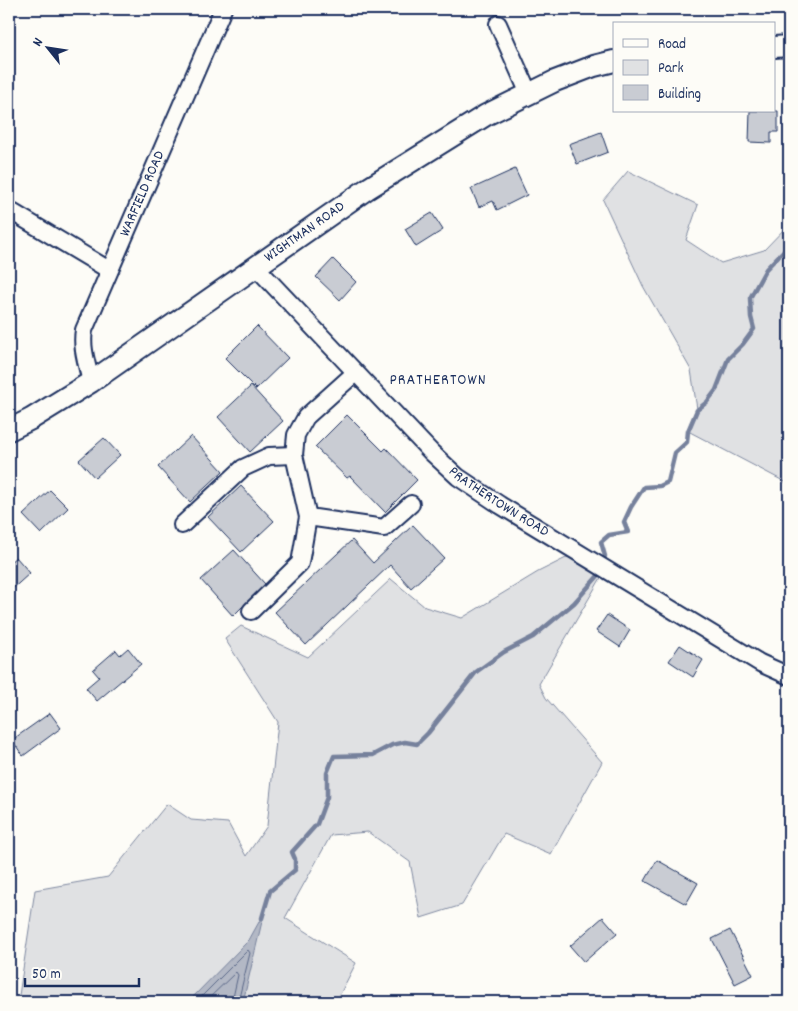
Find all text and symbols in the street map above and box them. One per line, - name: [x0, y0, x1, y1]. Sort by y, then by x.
- north arrow: [22, 22, 72, 72]
- legend: [613, 22, 776, 112]
- text: N: [28, 34, 49, 50]
- text: Road: [658, 34, 686, 56]
- text: Park: [658, 58, 684, 80]
- text: Building: [658, 84, 701, 106]
- street label: WARFIELD ROAD: [115, 147, 171, 240]
- street label: WIGHTMAN ROAD: [260, 196, 350, 269]
- district label: PRATHERTOWN: [389, 369, 487, 392]
- street label: PRATHERTOWN ROAD: [443, 462, 553, 543]
- scale bar: [25, 956, 139, 988]
- text: 50 m: [32, 964, 61, 986]

